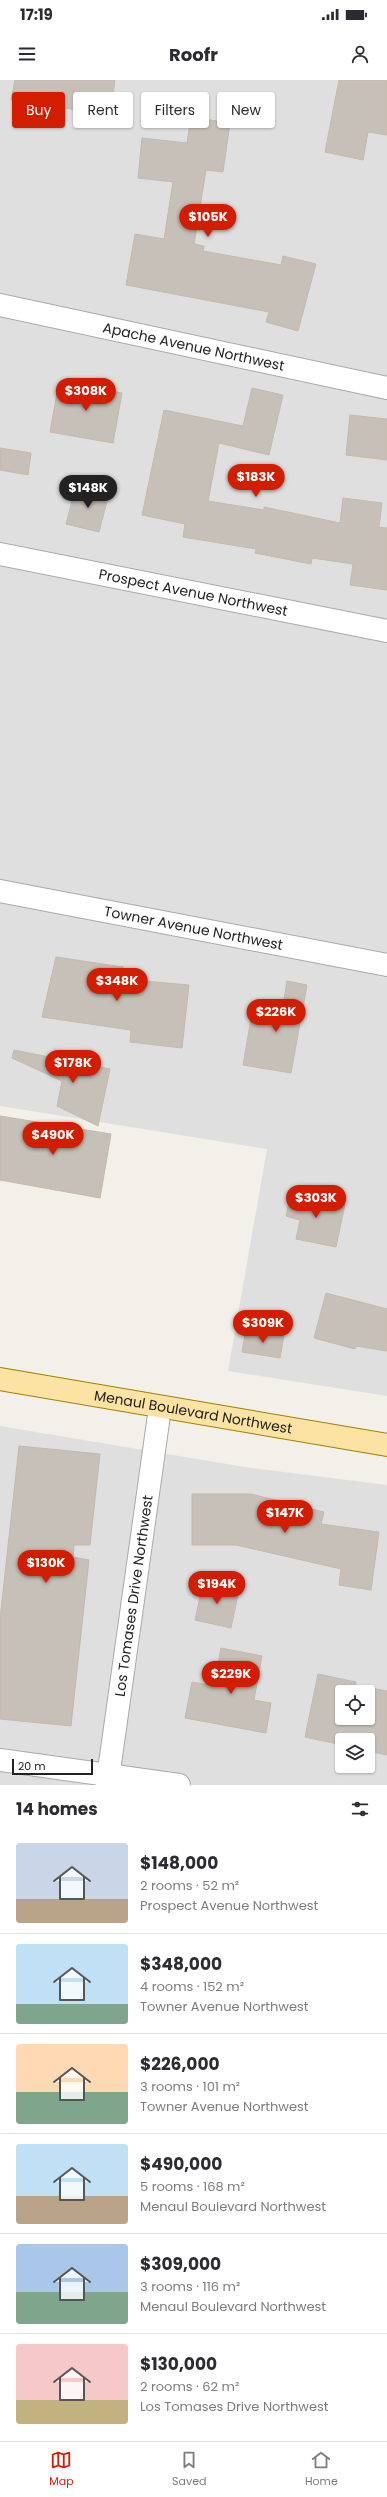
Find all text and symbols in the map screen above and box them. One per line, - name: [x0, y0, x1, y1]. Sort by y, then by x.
- text: 17:19: [20, 4, 53, 25]
- text: Roofr: [169, 42, 218, 67]
- icon: menu: [16, 43, 38, 65]
- icon: person: [349, 43, 371, 65]
- chip: Buy: [12, 92, 65, 128]
- chip: Rent: [73, 92, 133, 128]
- chip: Filters: [141, 92, 209, 128]
- chip: New: [217, 92, 275, 128]
- pin: $105K: [180, 204, 236, 238]
- text: $105K: [188, 207, 228, 226]
- street label: Apache Avenue Northwest: [101, 317, 286, 376]
- pin: $308K: [58, 378, 114, 412]
- text: $308K: [65, 381, 107, 400]
- pin: $183K: [228, 464, 284, 498]
- text: $183K: [237, 467, 275, 486]
- pin: $148K: [60, 475, 116, 509]
- text: $148K: [68, 478, 108, 497]
- street label: Prospect Avenue Northwest: [97, 564, 289, 621]
- street label: Towner Avenue Northwest: [102, 901, 285, 955]
- pin: $348K: [89, 968, 145, 1002]
- text: $348K: [96, 971, 138, 990]
- pin: $226K: [248, 999, 304, 1033]
- text: $226K: [256, 1002, 296, 1021]
- pin: $178K: [45, 1050, 101, 1084]
- text: $178K: [54, 1053, 92, 1072]
- pin: $490K: [25, 1122, 81, 1156]
- text: $490K: [32, 1125, 74, 1144]
- pin: $303K: [288, 1185, 344, 1219]
- text: $303K: [295, 1188, 337, 1207]
- pin: $309K: [235, 1310, 291, 1344]
- text: $309K: [242, 1313, 284, 1332]
- street label: Menaul Boulevard Northwest: [93, 1385, 294, 1439]
- street label: Los Tomases Drive Northwest: [110, 1494, 158, 1698]
- pin: $147K: [257, 1500, 313, 1534]
- text: $147K: [266, 1503, 304, 1522]
- pin: $130K: [18, 1550, 74, 1584]
- text: $130K: [27, 1553, 65, 1572]
- pin: $194K: [189, 1571, 245, 1605]
- text: $194K: [197, 1574, 237, 1593]
- pin: $229K: [203, 1661, 259, 1695]
- text: $229K: [211, 1664, 251, 1683]
- map controls: [335, 1685, 375, 1773]
- button: locate: [335, 1685, 375, 1725]
- button: layers: [335, 1733, 375, 1773]
- scale bar: [12, 1757, 93, 1776]
- text: 20 m: [18, 1758, 46, 1774]
- text: 14 homes: [16, 1797, 98, 1821]
- icon: filters: [349, 1798, 371, 1820]
- text: $148,000: [140, 1851, 218, 1875]
- icon: home: [48, 1859, 96, 1907]
- text: 2 rooms · 52 m²: [140, 1876, 239, 1895]
- text: Prospect Avenue Northwest: [140, 1896, 318, 1915]
- text: $348,000: [140, 1952, 222, 1976]
- icon: home: [48, 1960, 96, 2008]
- text: 4 rooms · 152 m²: [140, 1977, 244, 1996]
- text: Towner Avenue Northwest: [140, 1997, 309, 2016]
- text: $226,000: [140, 2052, 220, 2076]
- icon: home: [48, 2060, 96, 2108]
- text: 3 rooms · 101 m²: [140, 2077, 240, 2096]
- text: Towner Avenue Northwest: [140, 2097, 309, 2116]
- text: $490,000: [140, 2152, 222, 2176]
- icon: home: [48, 2160, 96, 2208]
- text: 5 rooms · 168 m²: [140, 2177, 245, 2196]
- text: Menaul Boulevard Northwest: [140, 2197, 326, 2216]
- text: $309,000: [140, 2252, 221, 2276]
- icon: home: [48, 2260, 96, 2308]
- text: 3 rooms · 116 m²: [140, 2277, 240, 2296]
- text: Menaul Boulevard Northwest: [140, 2297, 326, 2316]
- text: $130,000: [140, 2352, 217, 2376]
- icon: home: [48, 2360, 96, 2408]
- text: 2 rooms · 62 m²: [140, 2377, 239, 2396]
- text: Los Tomases Drive Northwest: [140, 2397, 329, 2416]
- tab: Map: [49, 2449, 74, 2490]
- tab: Saved: [172, 2449, 206, 2490]
- tab: Home: [305, 2449, 338, 2490]

